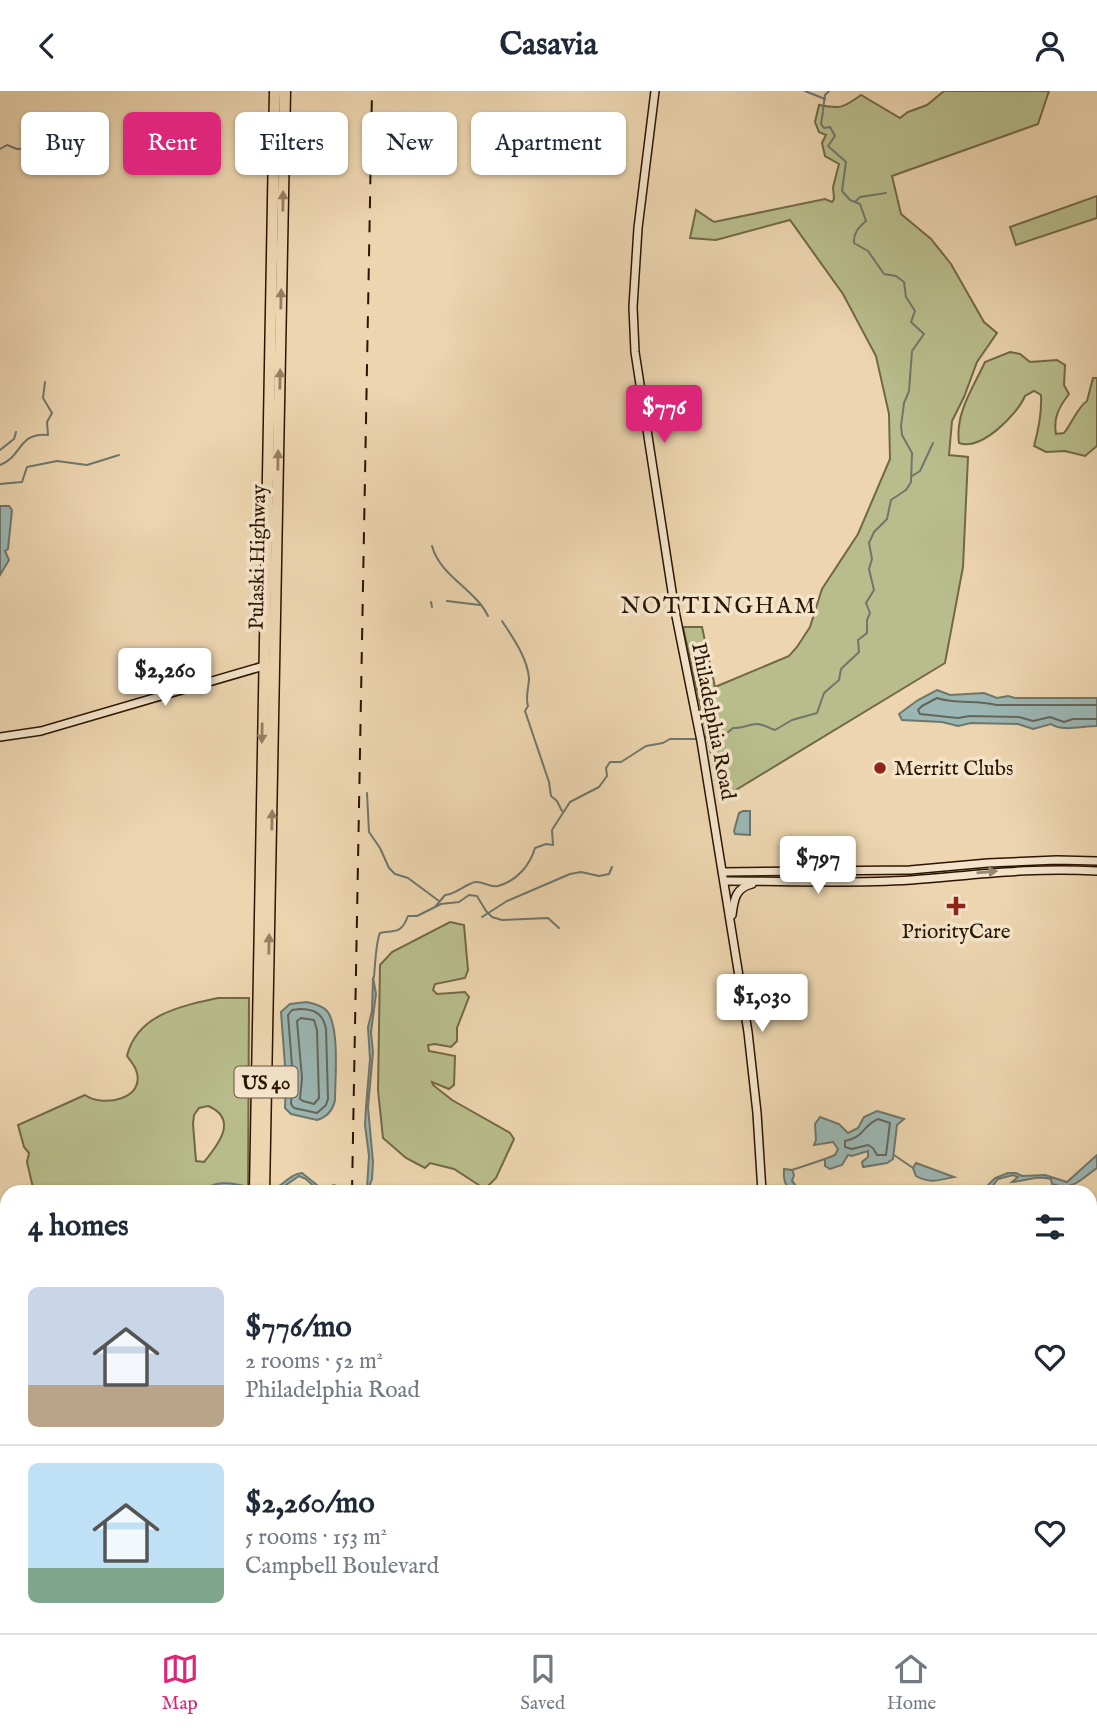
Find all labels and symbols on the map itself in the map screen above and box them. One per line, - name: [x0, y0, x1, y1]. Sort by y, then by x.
- one-way arrow: [277, 190, 289, 212]
- one-way arrow: [275, 288, 287, 310]
- one-way arrow: [274, 368, 285, 390]
- pin: $776: [623, 385, 705, 445]
- one-way arrow: [272, 449, 284, 471]
- street label: Pulaski Highway: [244, 483, 273, 630]
- district label: NOTTINGHAM: [620, 592, 818, 621]
- street label: Philadelphia Road: [684, 640, 741, 803]
- pin: $2,260: [108, 649, 222, 708]
- one-way arrow: [257, 722, 268, 744]
- place label: Merritt Clubs: [894, 756, 1013, 783]
- marker: Merritt Clubs: [872, 760, 888, 776]
- one-way arrow: [266, 809, 277, 831]
- pin: $797: [777, 837, 859, 896]
- one-way arrow: [976, 867, 998, 878]
- marker: PriorityCare: [946, 896, 966, 916]
- place label: PriorityCare: [902, 919, 1011, 946]
- one-way arrow: [264, 932, 275, 954]
- pin: $1,030: [705, 975, 819, 1034]
- road number: US 40: [234, 1067, 298, 1098]

